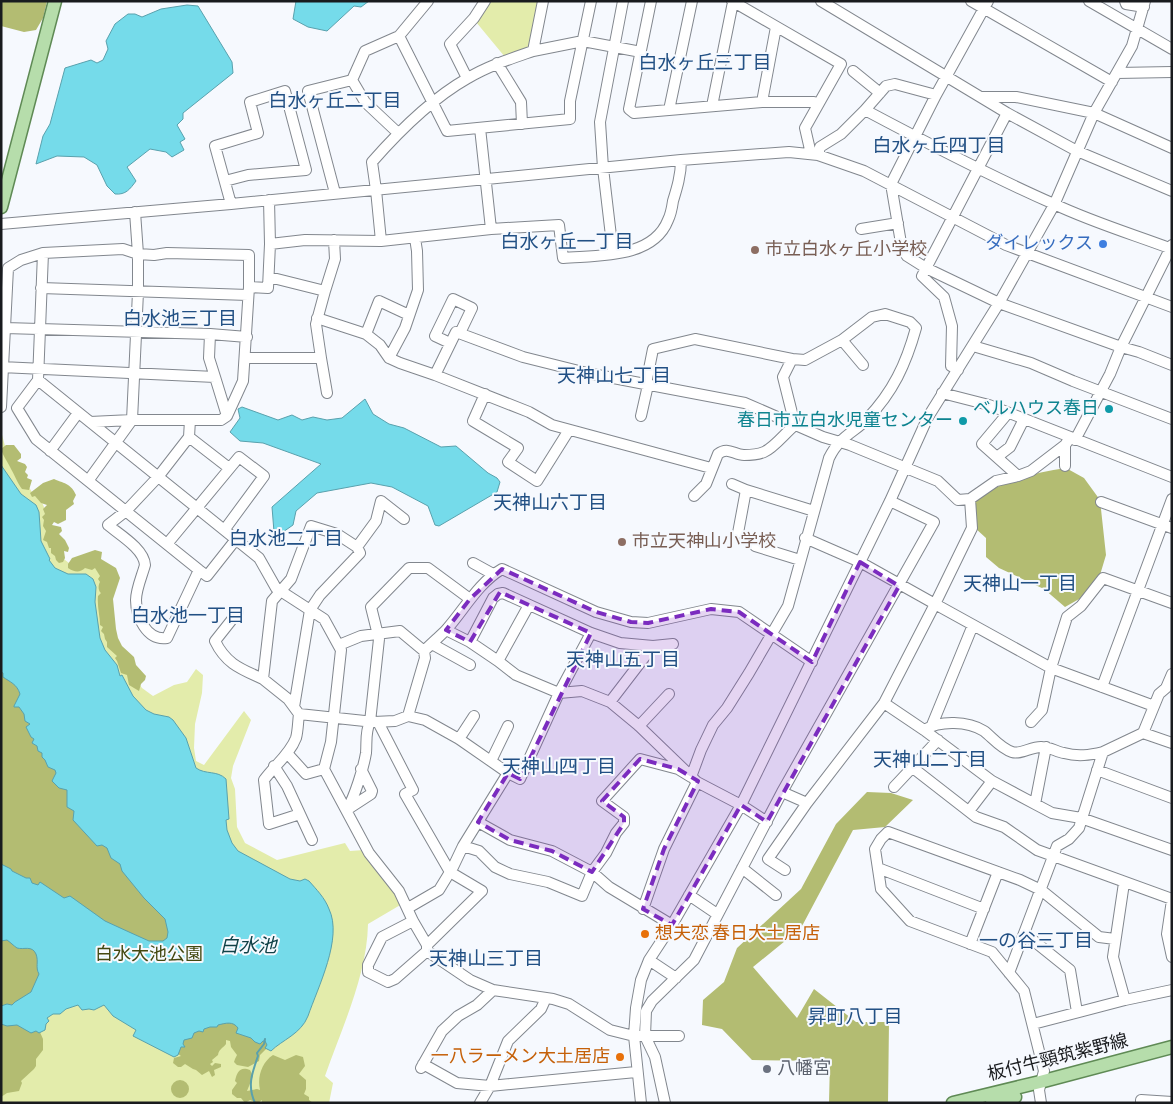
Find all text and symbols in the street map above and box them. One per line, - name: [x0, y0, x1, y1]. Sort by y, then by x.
- district label: 白水ヶ丘三丁目: [638, 52, 772, 73]
- district label: 白水ヶ丘二丁目: [268, 90, 402, 111]
- district label: 白水ヶ丘四丁目: [872, 135, 1006, 156]
- district label: 白水ヶ丘一丁目: [500, 231, 634, 252]
- place label: ダイレックス: [986, 233, 1093, 253]
- marker: ダイレックス: [1097, 238, 1109, 250]
- place label: 市立白水ヶ丘小学校: [765, 239, 927, 259]
- marker: 市立白水ヶ丘小学校: [749, 244, 761, 256]
- district label: 白水池三丁目: [123, 308, 237, 329]
- district label: 天神山七丁目: [557, 365, 671, 386]
- place label: ベルハウス春日: [973, 398, 1099, 418]
- marker: ベルハウス春日: [1103, 403, 1115, 415]
- place label: 春日市立白水児童センター: [737, 410, 953, 430]
- marker: 春日市立白水児童センター: [957, 415, 969, 427]
- district label: 天神山六丁目: [493, 492, 607, 513]
- district label: 白水池二丁目: [229, 528, 343, 549]
- place label: 市立天神山小学校: [632, 531, 776, 551]
- marker: 市立天神山小学校: [616, 536, 628, 548]
- district label: 天神山一丁目: [963, 573, 1077, 594]
- district label: 白水池一丁目: [131, 605, 245, 626]
- district label: 天神山五丁目: [566, 649, 680, 670]
- district label: 天神山二丁目: [873, 749, 987, 770]
- district label: 天神山四丁目: [502, 756, 616, 777]
- place label: 想夫恋 春日大土居店: [655, 923, 820, 943]
- marker: 想夫恋 春日大土居店: [639, 928, 651, 940]
- district label: 一の谷三丁目: [979, 931, 1093, 951]
- water label: 白水池: [219, 935, 278, 956]
- park label: 白水大池公園: [95, 944, 203, 964]
- district label: 天神山三丁目: [429, 948, 543, 969]
- district label: 昇町八丁目: [807, 1007, 903, 1027]
- street label: 板付牛頸筑紫野線: [985, 1030, 1130, 1084]
- place label: 一八ラーメン大土居店: [431, 1047, 610, 1066]
- marker: 一八ラーメン大土居店: [614, 1051, 626, 1063]
- place label: 八幡宮: [777, 1059, 831, 1078]
- marker: 八幡宮: [761, 1063, 773, 1075]

